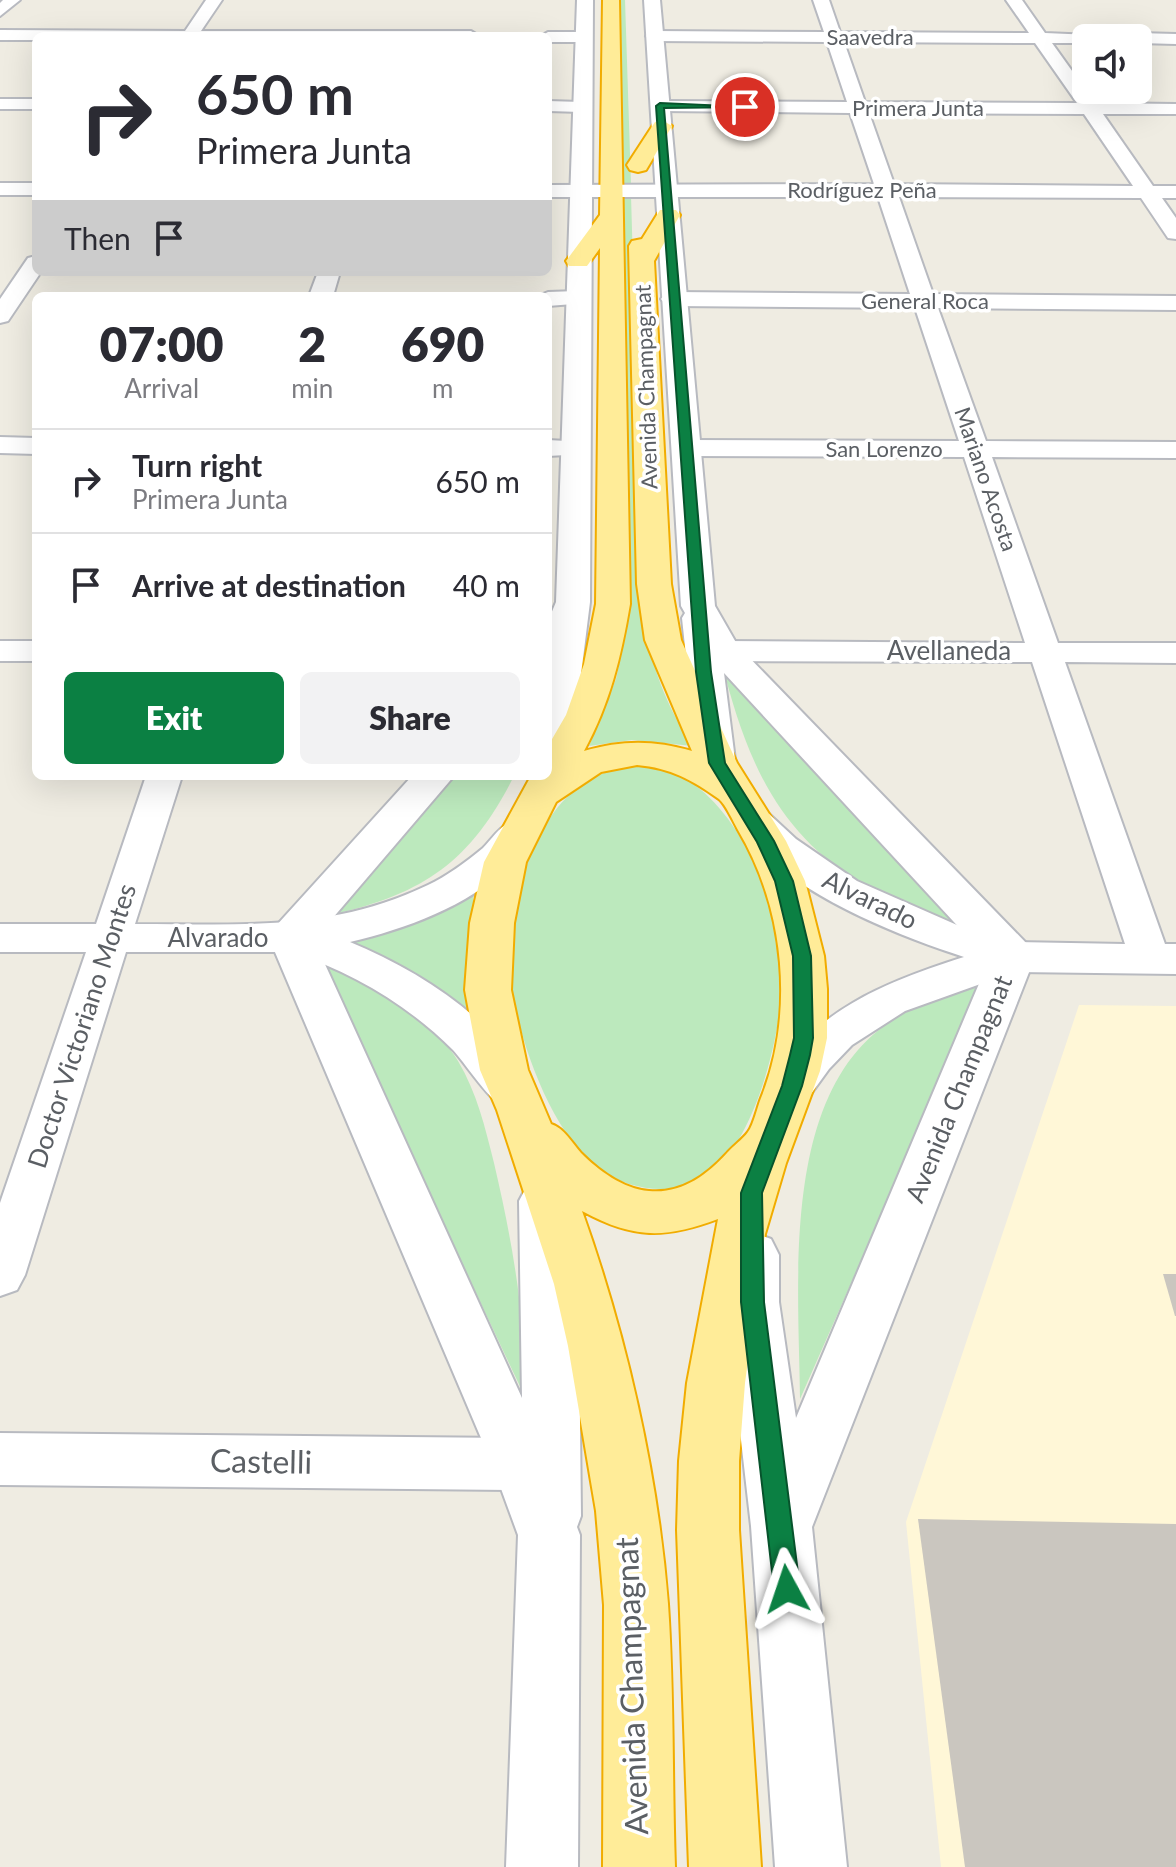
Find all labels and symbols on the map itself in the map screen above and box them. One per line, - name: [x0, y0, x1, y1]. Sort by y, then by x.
- street label: Saavedra: [826, 23, 914, 50]
- pin: [711, 73, 779, 141]
- street label: Primera Junta: [852, 94, 984, 121]
- street label: Rodríguez Peña: [787, 176, 937, 203]
- street label: Avenida Champagnat: [628, 284, 663, 490]
- street label: General Roca: [861, 287, 989, 314]
- street label: Mariano Acosta: [949, 403, 1024, 554]
- street label: San Lorenzo: [825, 435, 943, 462]
- street label: Avellaneda: [887, 634, 1011, 666]
- street label: Alvarado: [818, 863, 923, 936]
- street label: Doctor Victoriano Montes: [20, 879, 142, 1172]
- street label: Alvarado: [167, 921, 269, 953]
- street label: Avenida Champagnat: [898, 970, 1018, 1207]
- street label: Castelli: [210, 1440, 312, 1481]
- street label: Avenida Champagnat: [606, 1536, 655, 1836]
- position arrow: [745, 1547, 829, 1631]

